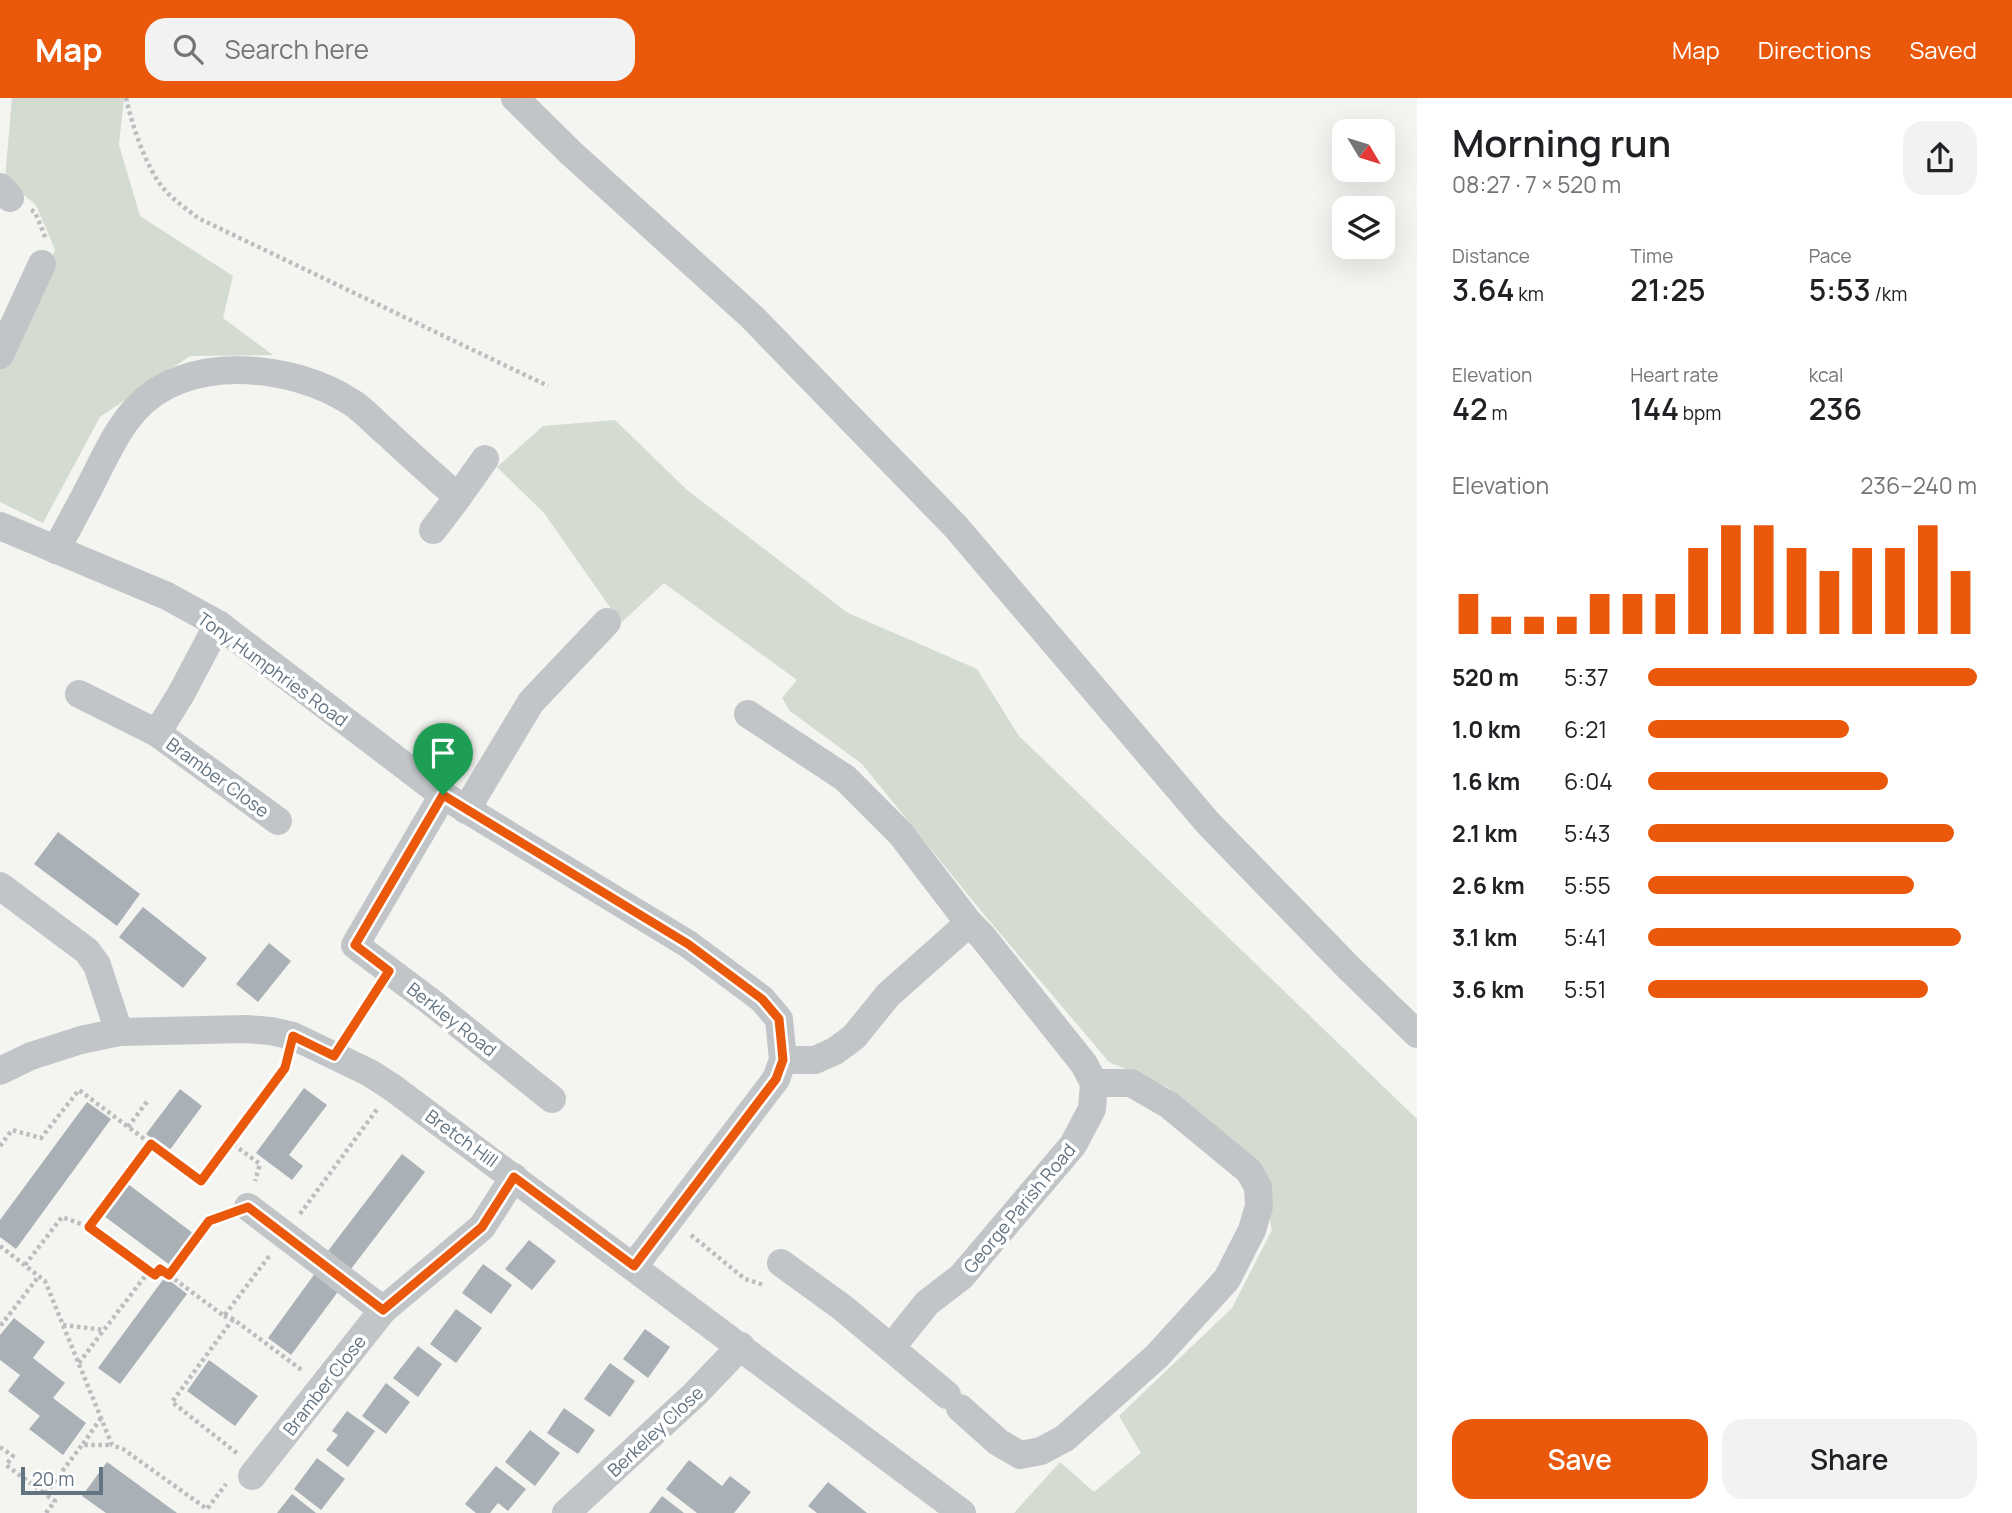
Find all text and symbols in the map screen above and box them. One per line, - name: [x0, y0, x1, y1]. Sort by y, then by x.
- search box: [145, 18, 635, 81]
- text: Map: [35, 27, 103, 72]
- icon: search: [169, 30, 207, 68]
- text: Search here: [225, 31, 369, 67]
- text: Map: [1672, 33, 1720, 66]
- text: Directions: [1758, 33, 1871, 66]
- text: Saved: [1909, 33, 1977, 66]
- text: Morning run: [1452, 116, 1671, 168]
- north arrow: [1332, 119, 1395, 182]
- map controls: [1332, 119, 1395, 259]
- button: share: [1903, 121, 1977, 195]
- text: 08:27 · 7 × 520 m: [1452, 168, 1621, 200]
- button: layers: [1332, 196, 1395, 259]
- text: Distance: [1452, 243, 1530, 269]
- text: Time: [1630, 243, 1673, 269]
- text: Pace: [1809, 243, 1852, 269]
- text: 3.64: [1452, 269, 1514, 310]
- text: 21:25: [1630, 269, 1706, 310]
- text: 5:53: [1809, 269, 1871, 310]
- text: km: [1514, 281, 1544, 307]
- text: /km: [1871, 281, 1907, 307]
- text: Elevation: [1452, 362, 1532, 388]
- text: Heart rate: [1630, 362, 1718, 388]
- text: kcal: [1809, 362, 1843, 388]
- text: 42: [1452, 388, 1488, 429]
- text: 144: [1630, 388, 1679, 429]
- text: 236: [1809, 388, 1862, 429]
- text: m: [1488, 400, 1508, 426]
- text: bpm: [1679, 400, 1721, 426]
- text: Elevation: [1452, 469, 1549, 501]
- text: 236–240 m: [1860, 469, 1977, 501]
- street label: Tony Humphries Road: [193, 606, 353, 732]
- text: 520 m: [1452, 661, 1519, 693]
- text: 5:37: [1564, 661, 1608, 693]
- text: 1.0 km: [1452, 713, 1521, 745]
- text: 6:21: [1564, 713, 1607, 745]
- pin: [413, 723, 473, 795]
- street label: Bramber Close: [162, 732, 274, 822]
- icon: arrive: [424, 734, 462, 772]
- text: 1.6 km: [1452, 765, 1520, 797]
- text: 6:04: [1564, 765, 1613, 797]
- text: 2.1 km: [1452, 817, 1518, 849]
- text: 5:43: [1564, 817, 1610, 849]
- text: 2.6 km: [1452, 869, 1525, 901]
- text: 5:55: [1564, 869, 1611, 901]
- text: 3.1 km: [1452, 921, 1517, 953]
- text: 5:41: [1564, 921, 1607, 953]
- text: 3.6 km: [1452, 973, 1524, 1005]
- text: 5:51: [1564, 973, 1606, 1005]
- street label: Berkley Road: [402, 977, 502, 1061]
- street label: Bretch Hill: [421, 1104, 503, 1172]
- street label: George Parish Road: [958, 1138, 1080, 1278]
- street label: Bramber Close: [277, 1330, 371, 1440]
- street label: Berkeley Close: [602, 1380, 708, 1482]
- button: Save: [1452, 1419, 1708, 1499]
- button: Share: [1722, 1419, 1977, 1499]
- scale bar: [21, 1464, 103, 1496]
- text: 20 m: [32, 1466, 74, 1492]

